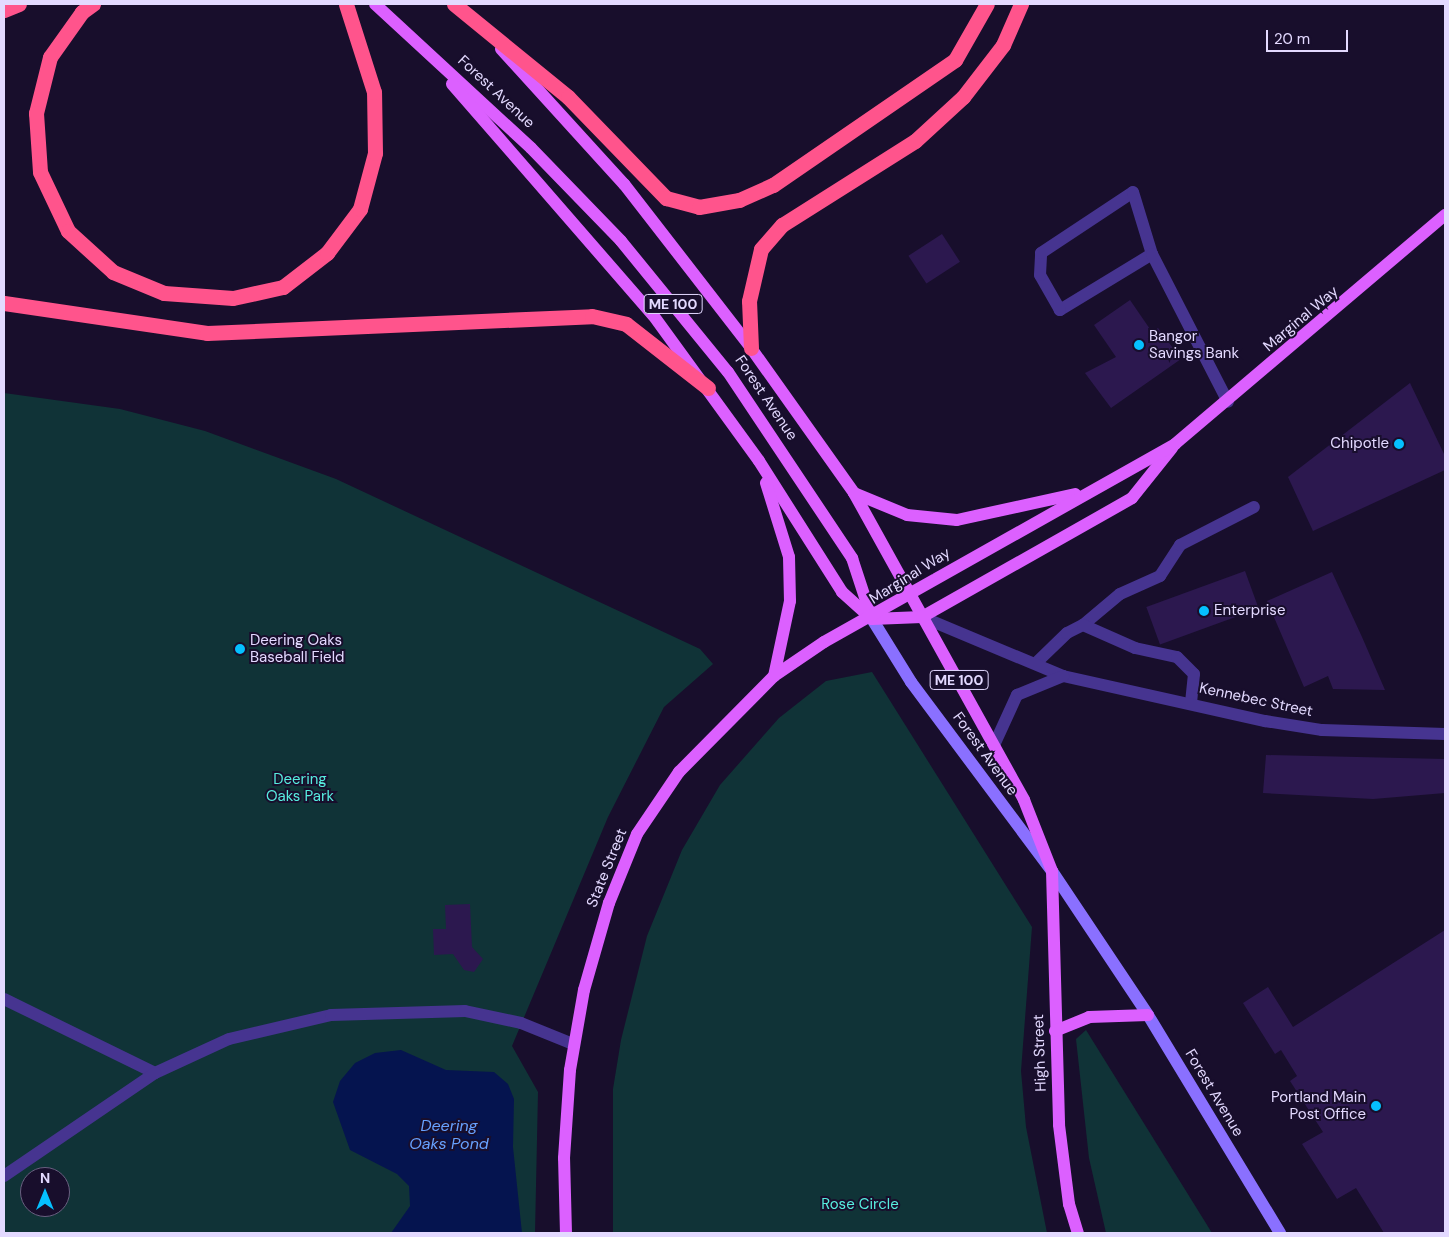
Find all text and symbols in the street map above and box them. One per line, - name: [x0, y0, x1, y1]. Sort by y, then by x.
- scale bar: [1269, 20, 1352, 52]
- text: 20 m: [1274, 29, 1310, 49]
- street label: Forest Avenue: [454, 52, 538, 132]
- street label: Marginal Way: [1260, 282, 1342, 356]
- road number: ME 100: [643, 292, 703, 316]
- place label: Bangor Savings Bank: [1149, 327, 1239, 362]
- marker: Bangor Savings Bank: [1133, 339, 1145, 351]
- street label: Forest Avenue: [731, 352, 801, 444]
- place label: Chipotle: [1330, 435, 1389, 453]
- marker: Chipotle: [1393, 438, 1405, 450]
- street label: Marginal Way: [866, 544, 954, 608]
- place label: Enterprise: [1214, 602, 1285, 620]
- marker: Enterprise: [1198, 605, 1210, 617]
- place label: Deering Oaks Baseball Field: [250, 631, 344, 666]
- marker: Deering Oaks Baseball Field: [234, 643, 246, 655]
- road number: ME 100: [929, 668, 989, 692]
- street label: Kennebec Street: [1198, 679, 1314, 721]
- street label: Forest Avenue: [949, 709, 1021, 799]
- park label: Deering Oaks Park: [266, 770, 334, 805]
- street label: State Street: [583, 826, 631, 910]
- street label: High Street: [1030, 1014, 1050, 1092]
- street label: Forest Avenue: [1181, 1046, 1247, 1140]
- place label: Portland Main Post Office: [1271, 1088, 1366, 1123]
- marker: Portland Main Post Office: [1370, 1100, 1382, 1112]
- water label: Deering Oaks Pond: [409, 1116, 489, 1154]
- north arrow: [20, 1167, 70, 1217]
- text: N: [40, 1169, 50, 1187]
- park label: Rose Circle: [821, 1196, 899, 1214]

